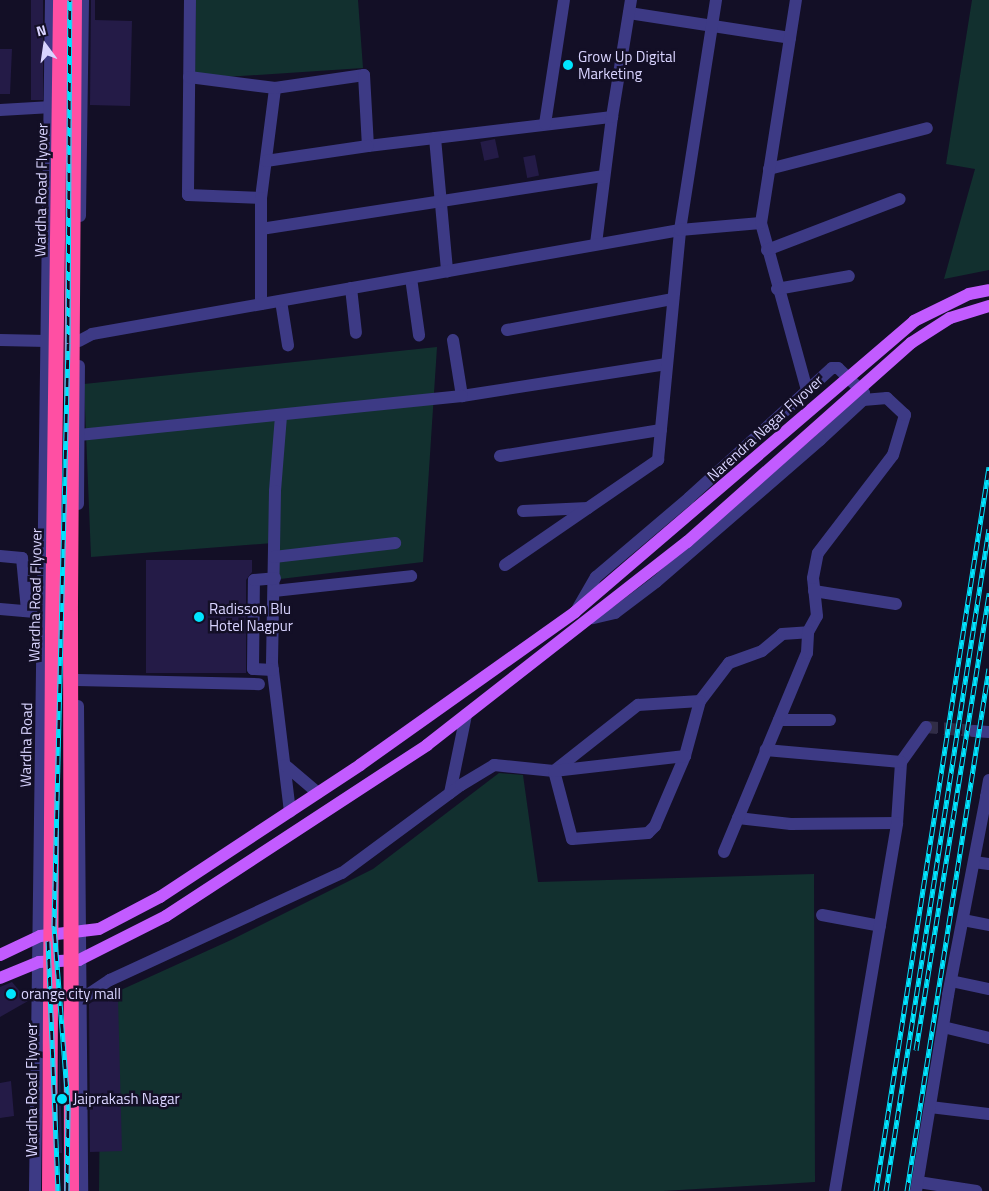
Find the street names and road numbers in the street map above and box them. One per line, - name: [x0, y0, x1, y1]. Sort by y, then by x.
- street label: Wardha Road Flyover: [31, 123, 51, 257]
- street label: Narendra Nagar Flyover: [703, 371, 827, 485]
- street label: Wardha Road Flyover: [25, 528, 45, 662]
- street label: Wardha Road: [16, 702, 36, 788]
- street label: Wardha Road Flyover: [23, 1023, 41, 1157]

